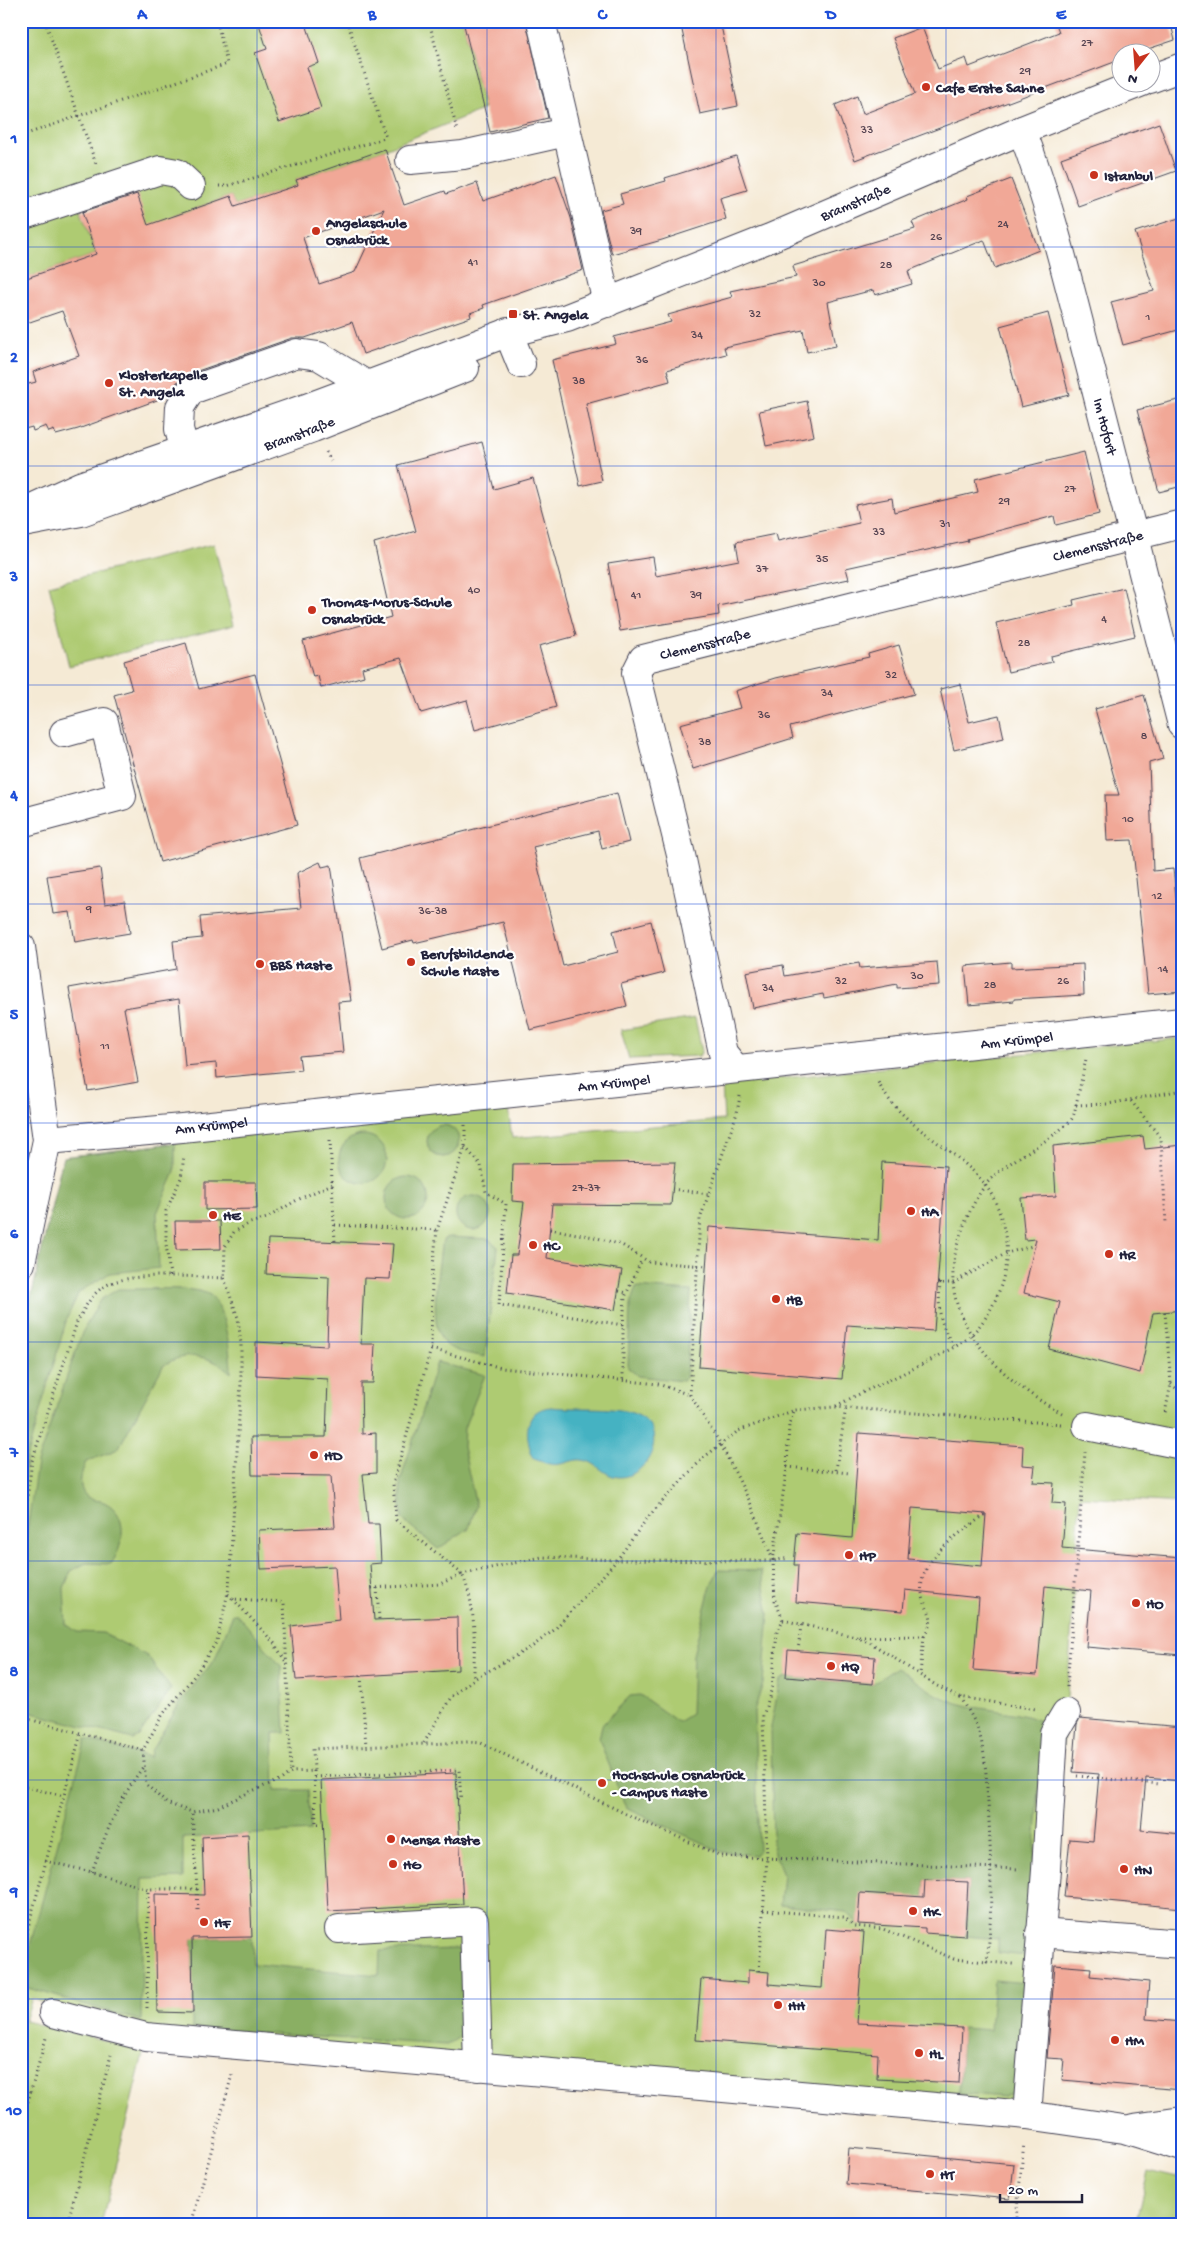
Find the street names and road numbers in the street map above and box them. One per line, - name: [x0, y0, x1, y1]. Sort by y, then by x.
- street label: Bramstraße: [817, 180, 894, 227]
- street label: Im Hofort: [1088, 396, 1120, 459]
- street label: Bramstraße: [261, 413, 338, 456]
- street label: Clemensstraße: [1051, 527, 1146, 567]
- street label: Clemensstraße: [658, 625, 753, 665]
- street label: Am Krümpel: [980, 1029, 1054, 1054]
- street label: Am Krümpel: [577, 1071, 651, 1097]
- street label: Am Krümpel: [174, 1114, 249, 1140]

